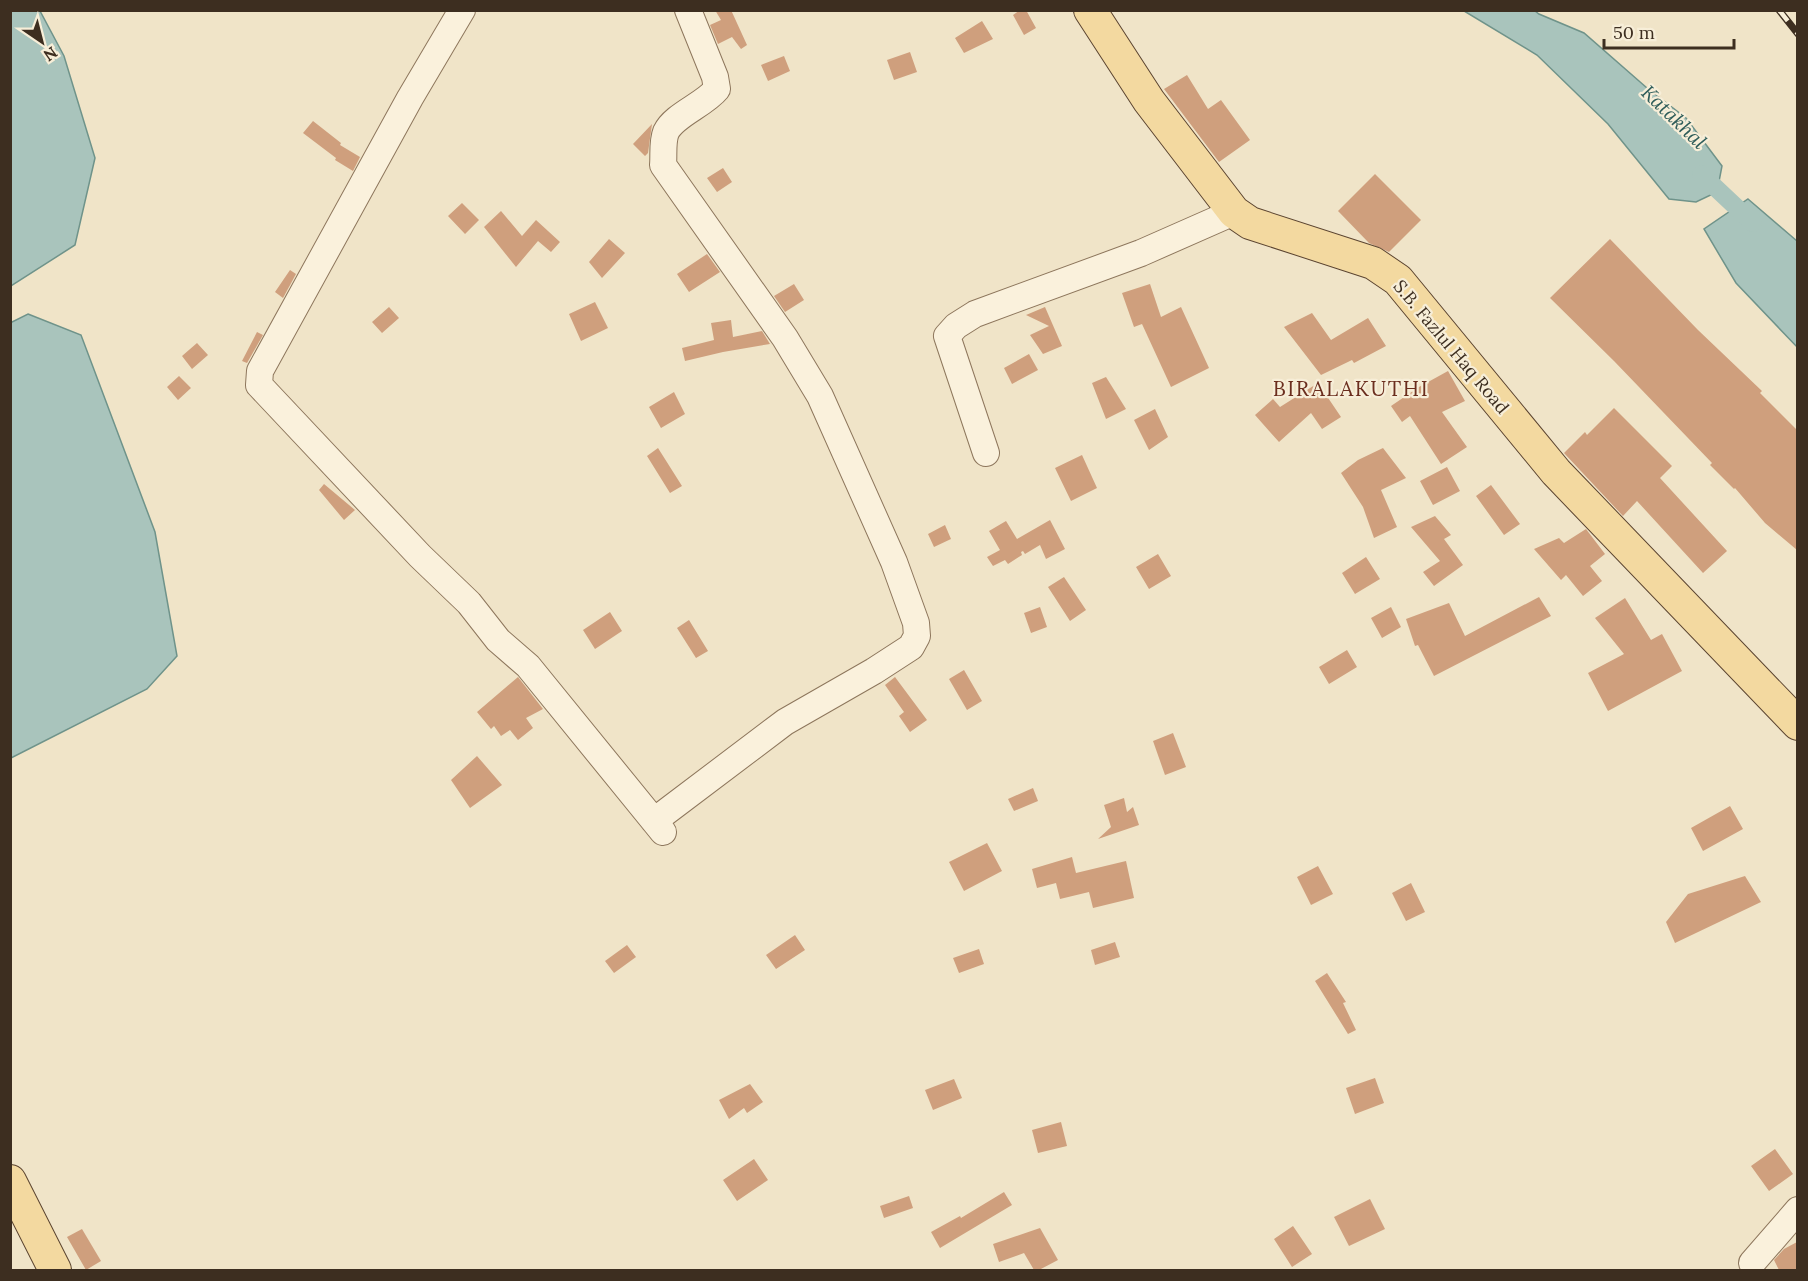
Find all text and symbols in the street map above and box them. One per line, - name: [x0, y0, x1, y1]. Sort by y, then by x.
- north arrow: [12, 12, 72, 72]
- scale bar: [1604, 12, 1734, 50]
- text: 50 m: [1613, 21, 1655, 44]
- text: N: [40, 43, 61, 66]
- water label: Katakhal: [1637, 80, 1712, 154]
- street label: S.B. Fazlul Haq Road: [1389, 275, 1514, 419]
- district label: BIRALAKUTHI: [1273, 375, 1429, 402]

